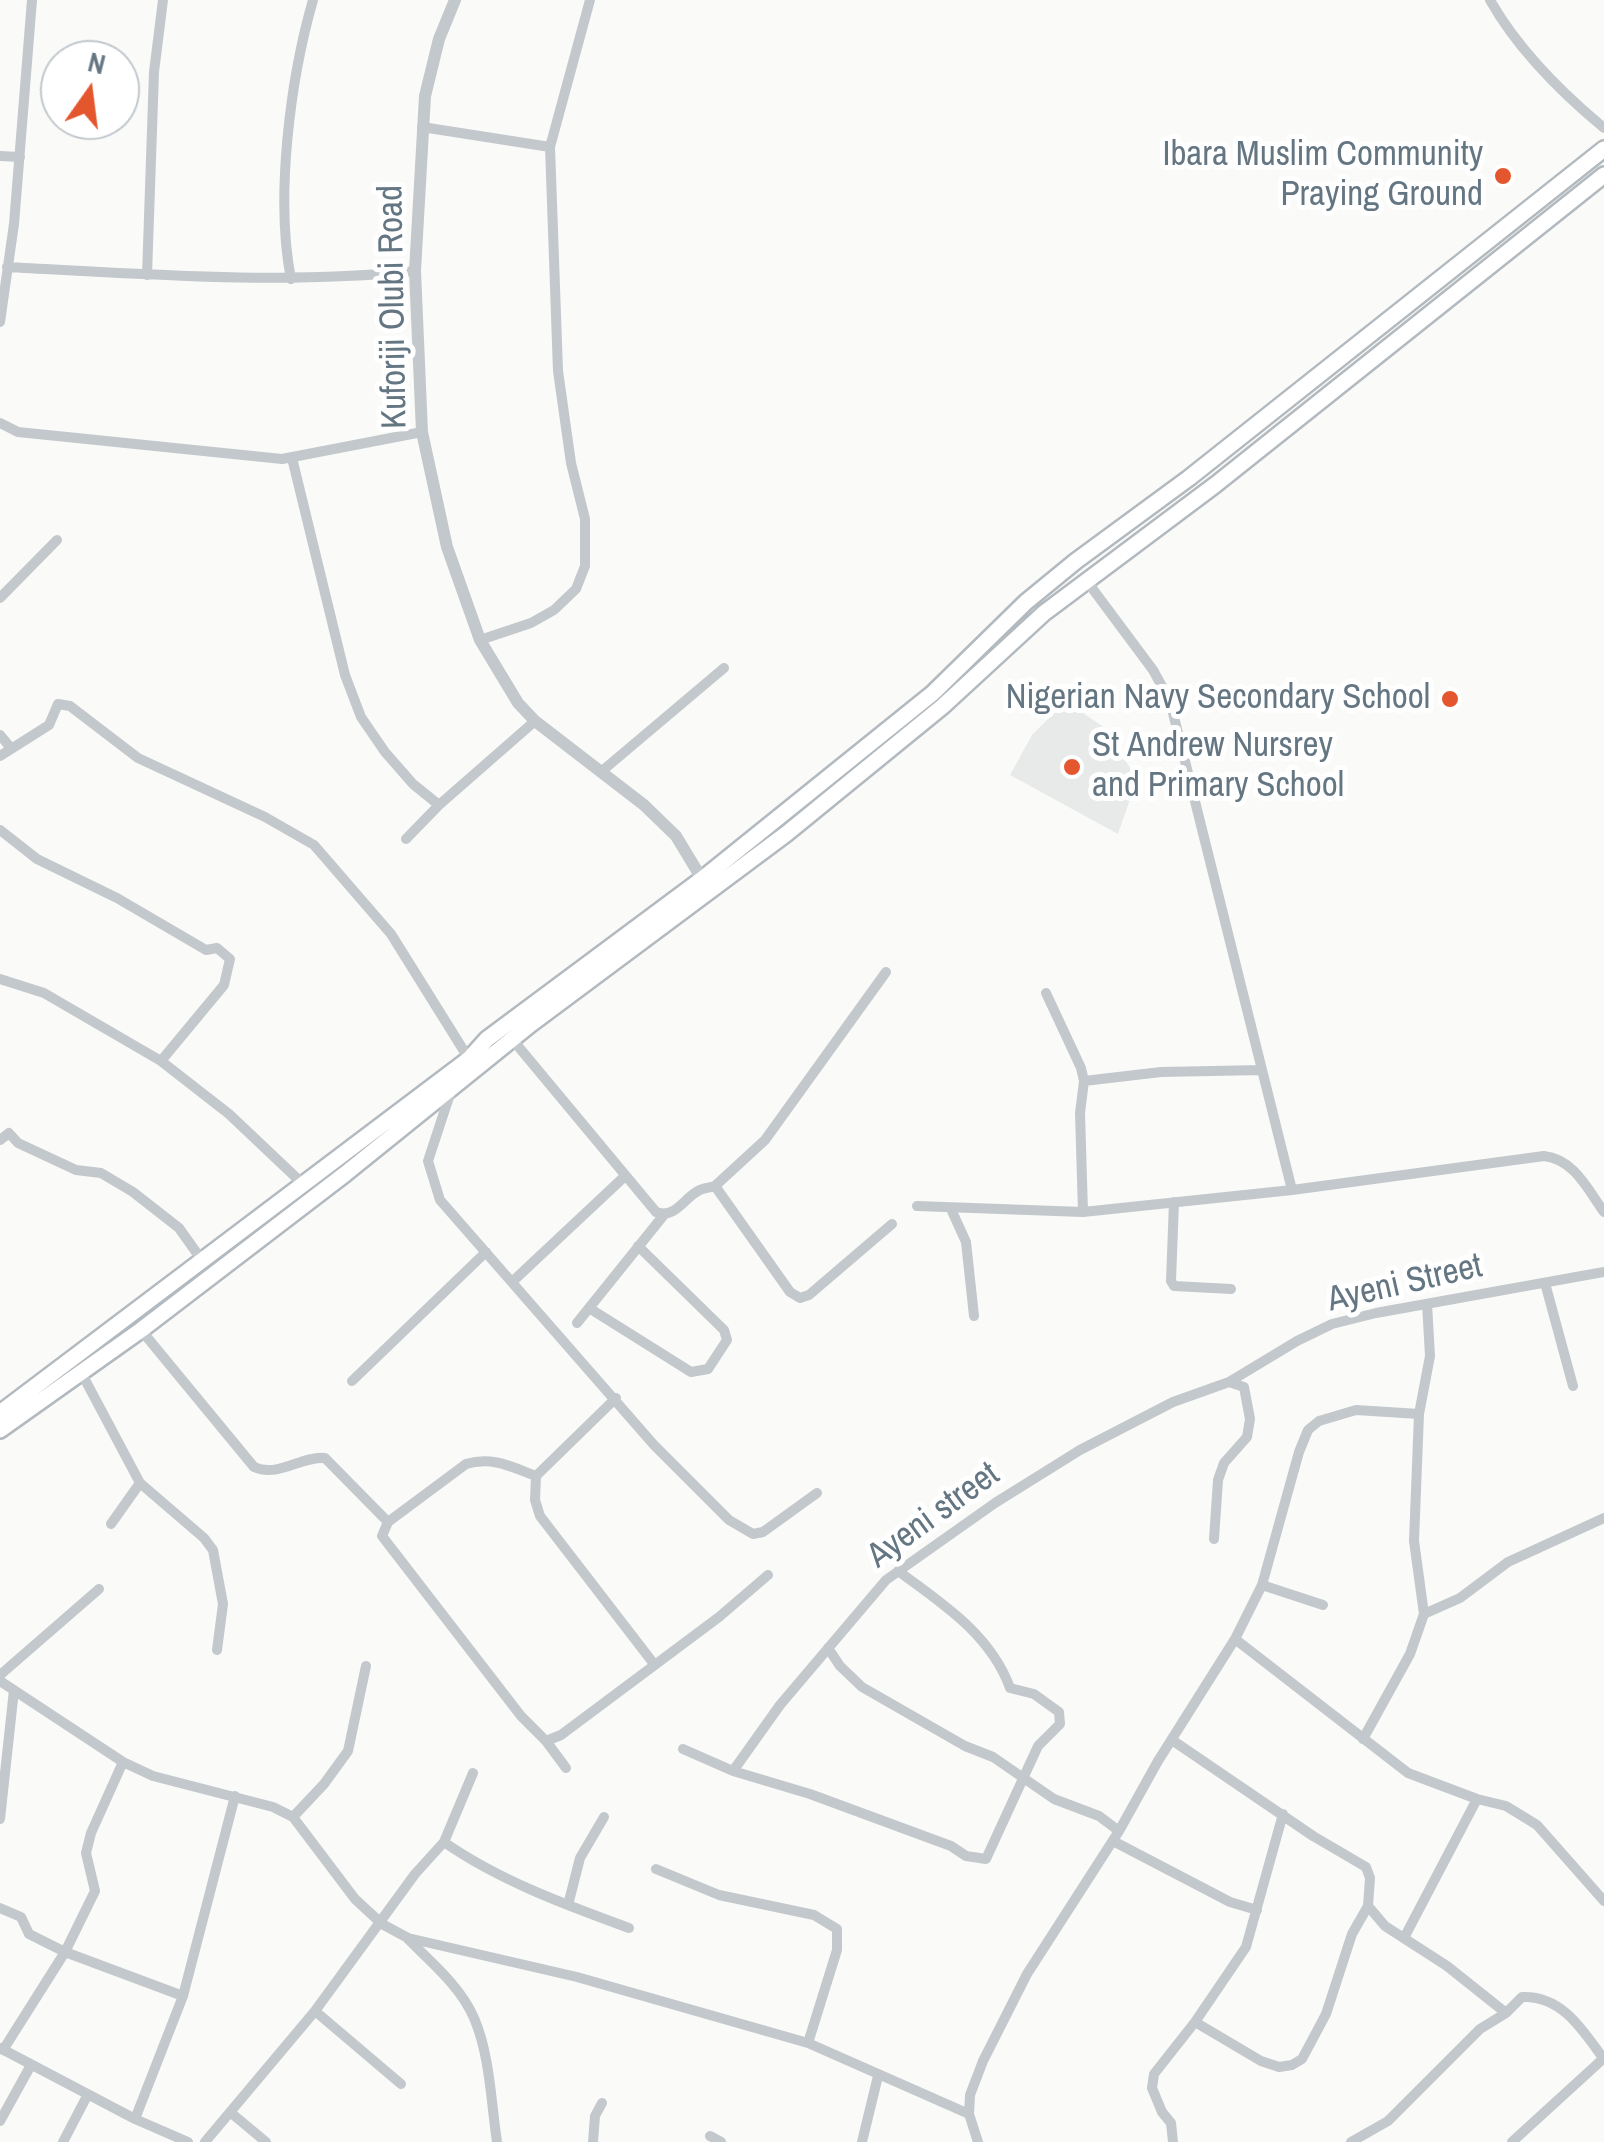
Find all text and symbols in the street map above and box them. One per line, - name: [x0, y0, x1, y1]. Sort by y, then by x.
- north arrow: [40, 40, 140, 140]
- text: N: [84, 42, 109, 83]
- place label: Ibara Muslim Community Praying Ground: [1162, 135, 1483, 217]
- marker: Ibara Muslim Community Praying Ground: [1492, 165, 1514, 187]
- street label: Kuforiji Olubi Road: [371, 185, 417, 429]
- place label: Nigerian Navy Secondary School: [1006, 678, 1430, 720]
- marker: Nigerian Navy Secondary School: [1439, 688, 1461, 710]
- place label: St Andrew Nursrey and Primary School: [1092, 726, 1344, 808]
- marker: St Andrew Nursrey and Primary School: [1061, 756, 1083, 778]
- street label: Ayeni Street: [1324, 1246, 1486, 1322]
- street label: Ayeni street: [860, 1454, 1008, 1578]

